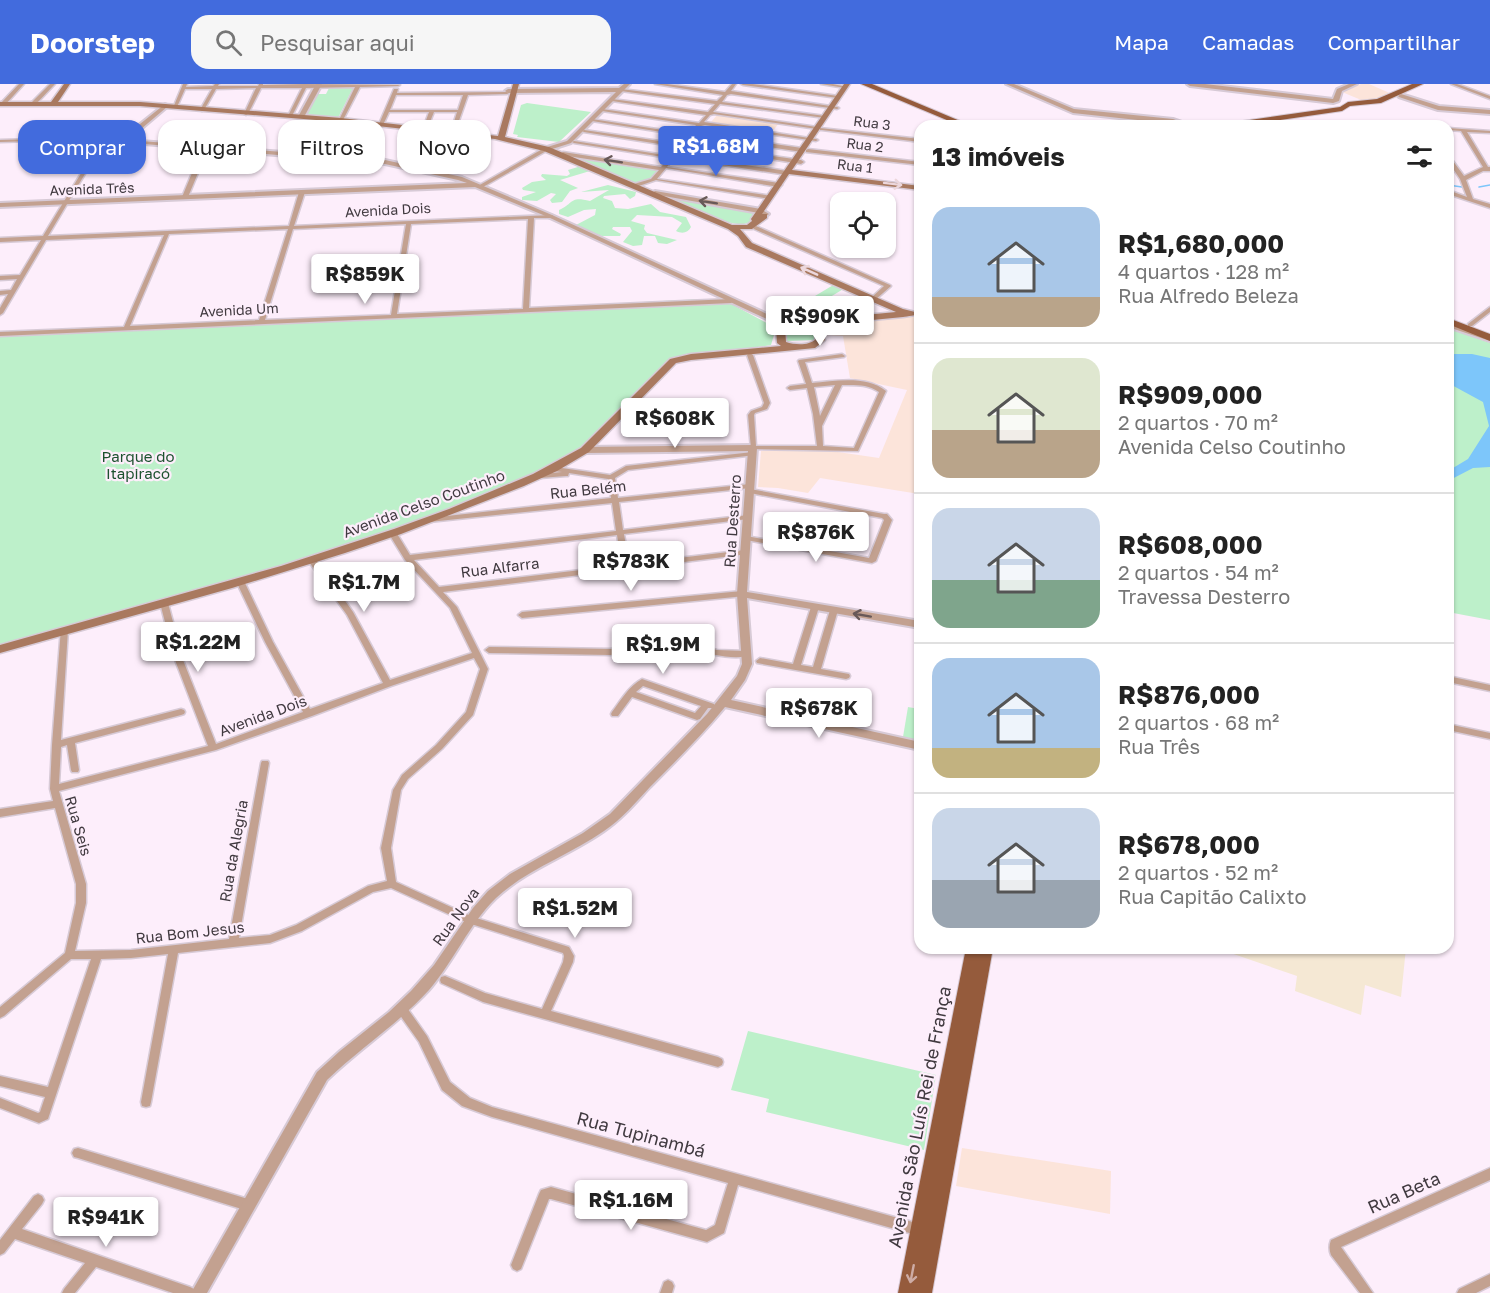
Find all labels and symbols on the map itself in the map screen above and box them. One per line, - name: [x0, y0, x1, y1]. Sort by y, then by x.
- street label: Rua 3: [853, 112, 892, 133]
- pin: R$1.68M: [661, 126, 771, 177]
- street label: Rua 2: [846, 134, 885, 155]
- street label: Rua 1: [836, 155, 874, 176]
- one-way arrow: [603, 156, 623, 167]
- street label: Avenida Três: [49, 179, 135, 198]
- one-way arrow: [883, 179, 903, 190]
- one-way arrow: [698, 197, 718, 208]
- street label: Avenida Dois: [345, 199, 431, 220]
- pin: R$859K: [316, 254, 414, 305]
- one-way arrow: [800, 265, 818, 276]
- pin: R$909K: [771, 296, 869, 347]
- street label: Avenida Um: [199, 299, 279, 320]
- pin: R$608K: [626, 398, 724, 449]
- park label: Parque do Itapiracó: [102, 447, 174, 482]
- street label: Avenida Celso Coutinho: [340, 465, 507, 541]
- street label: Rua Desterro: [720, 474, 744, 568]
- street label: Rua Belém: [549, 476, 627, 502]
- pin: R$876K: [767, 512, 865, 563]
- pin: R$783K: [582, 541, 680, 592]
- street label: Rua Alfarra: [460, 553, 540, 581]
- pin: R$1.7M: [315, 562, 413, 613]
- one-way arrow: [853, 609, 872, 620]
- pin: R$1.22M: [143, 622, 253, 673]
- pin: R$1.9M: [614, 624, 712, 675]
- pin: R$678K: [770, 688, 868, 739]
- street label: Avenida Dois: [216, 691, 309, 739]
- street label: Rua Seis: [62, 794, 96, 858]
- street label: Rua da Alegria: [215, 798, 251, 903]
- street label: Rua Nova: [428, 884, 482, 949]
- pin: R$1.52M: [520, 888, 630, 939]
- street label: Rua Bom Jesus: [135, 917, 245, 947]
- street label: Avenida São Luís Rei de França: [883, 984, 955, 1249]
- street label: Rua Tupinambá: [575, 1106, 708, 1162]
- street label: Rua Beta: [1364, 1166, 1443, 1218]
- pin: R$1.16M: [576, 1180, 686, 1231]
- pin: R$941K: [57, 1197, 155, 1248]
- one-way arrow: [906, 1263, 917, 1283]

